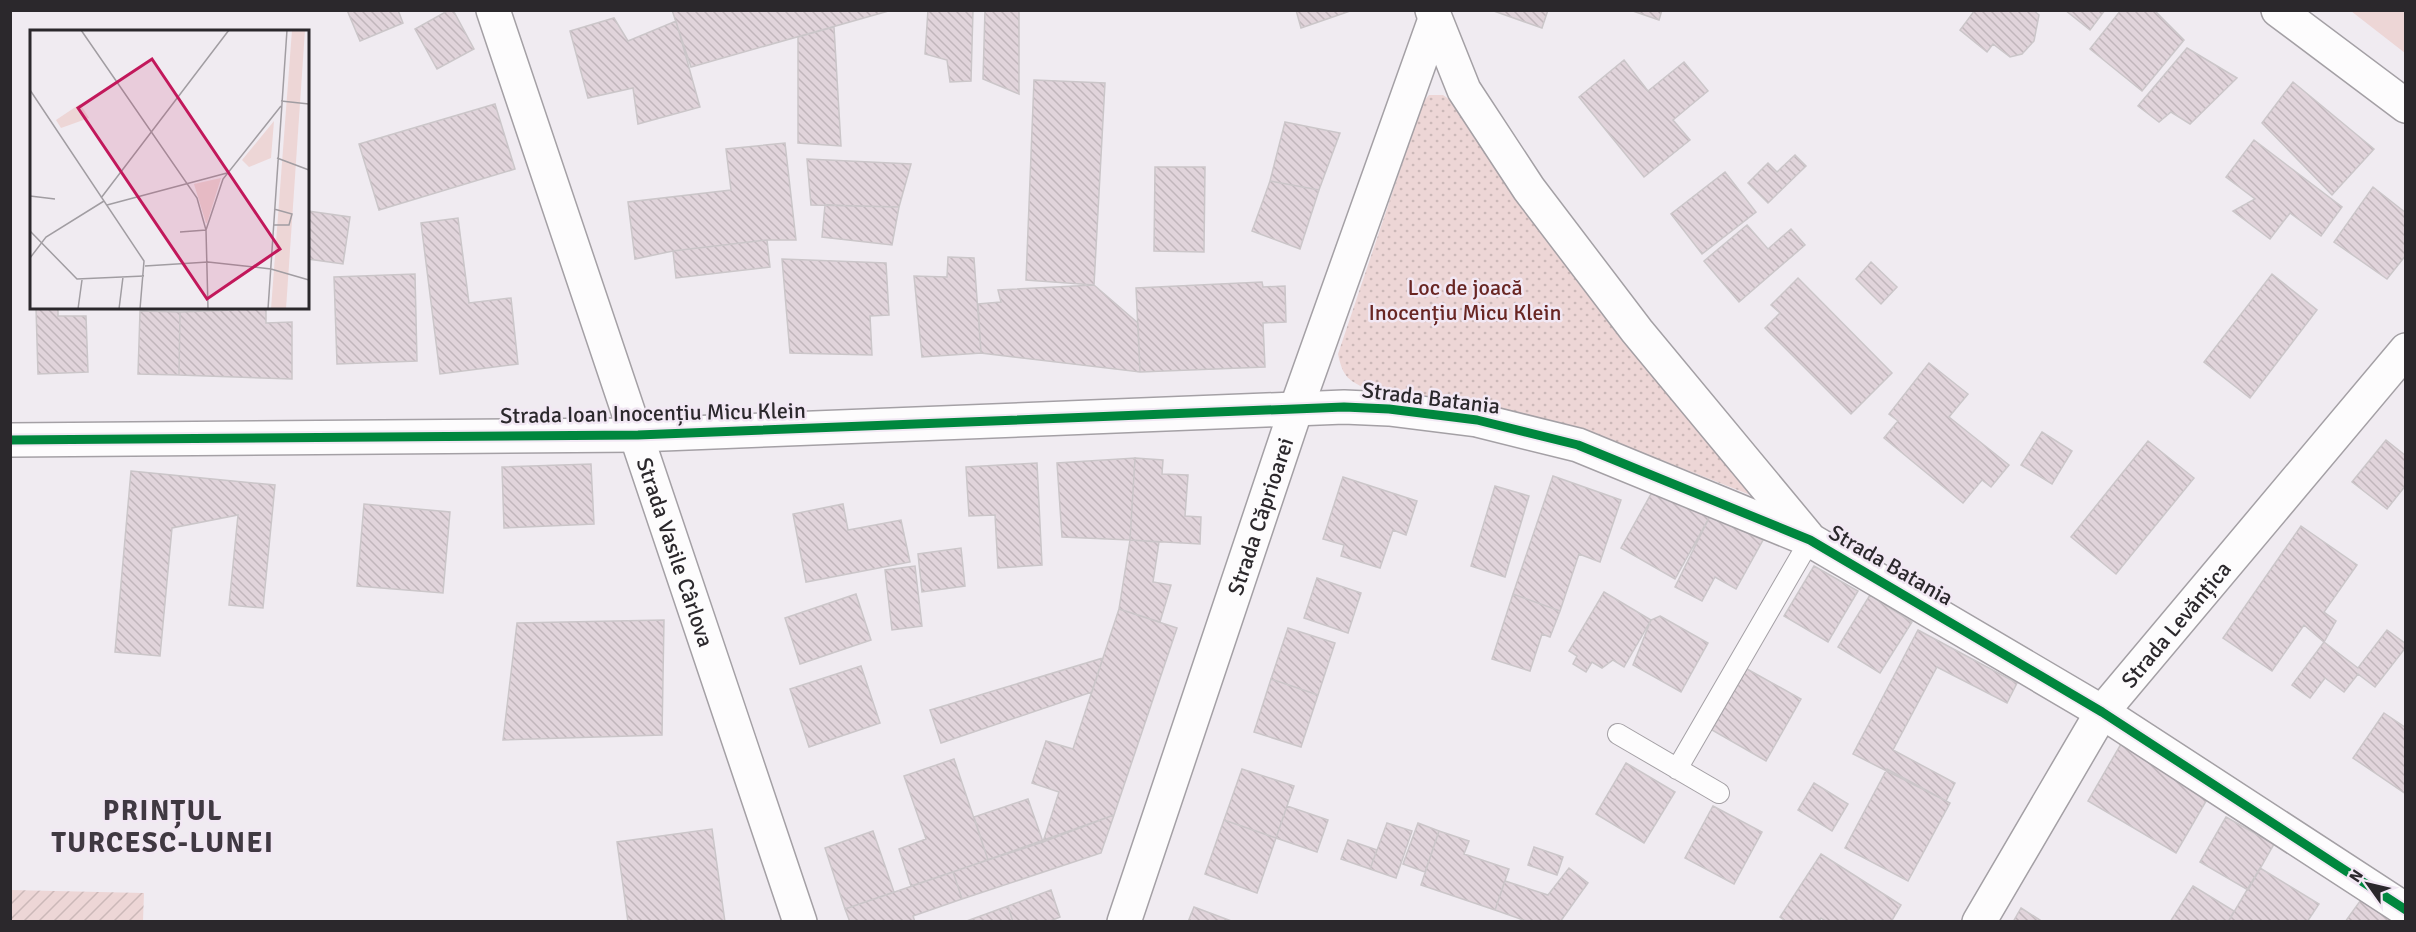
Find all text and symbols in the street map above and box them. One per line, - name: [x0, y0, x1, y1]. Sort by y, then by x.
- inset map: [30, 30, 309, 309]
- park label: Loc de joacă Inocențiu Micu Klein: [1368, 274, 1562, 326]
- street label: Strada Batania: [1360, 376, 1502, 420]
- street label: Strada Ioan Inocențiu Micu Klein: [500, 397, 806, 429]
- street label: Strada Căprioarei: [1221, 434, 1299, 598]
- street label: Strada Vasile Cârlova: [631, 454, 720, 650]
- street label: Strada Batania: [1824, 519, 1958, 611]
- street label: Strada Levănțica: [2115, 555, 2236, 693]
- district label: PRINȚUL TURCESC-LUNEI: [52, 794, 274, 860]
- north arrow: [2338, 854, 2398, 914]
- text: N: [2345, 866, 2368, 886]

